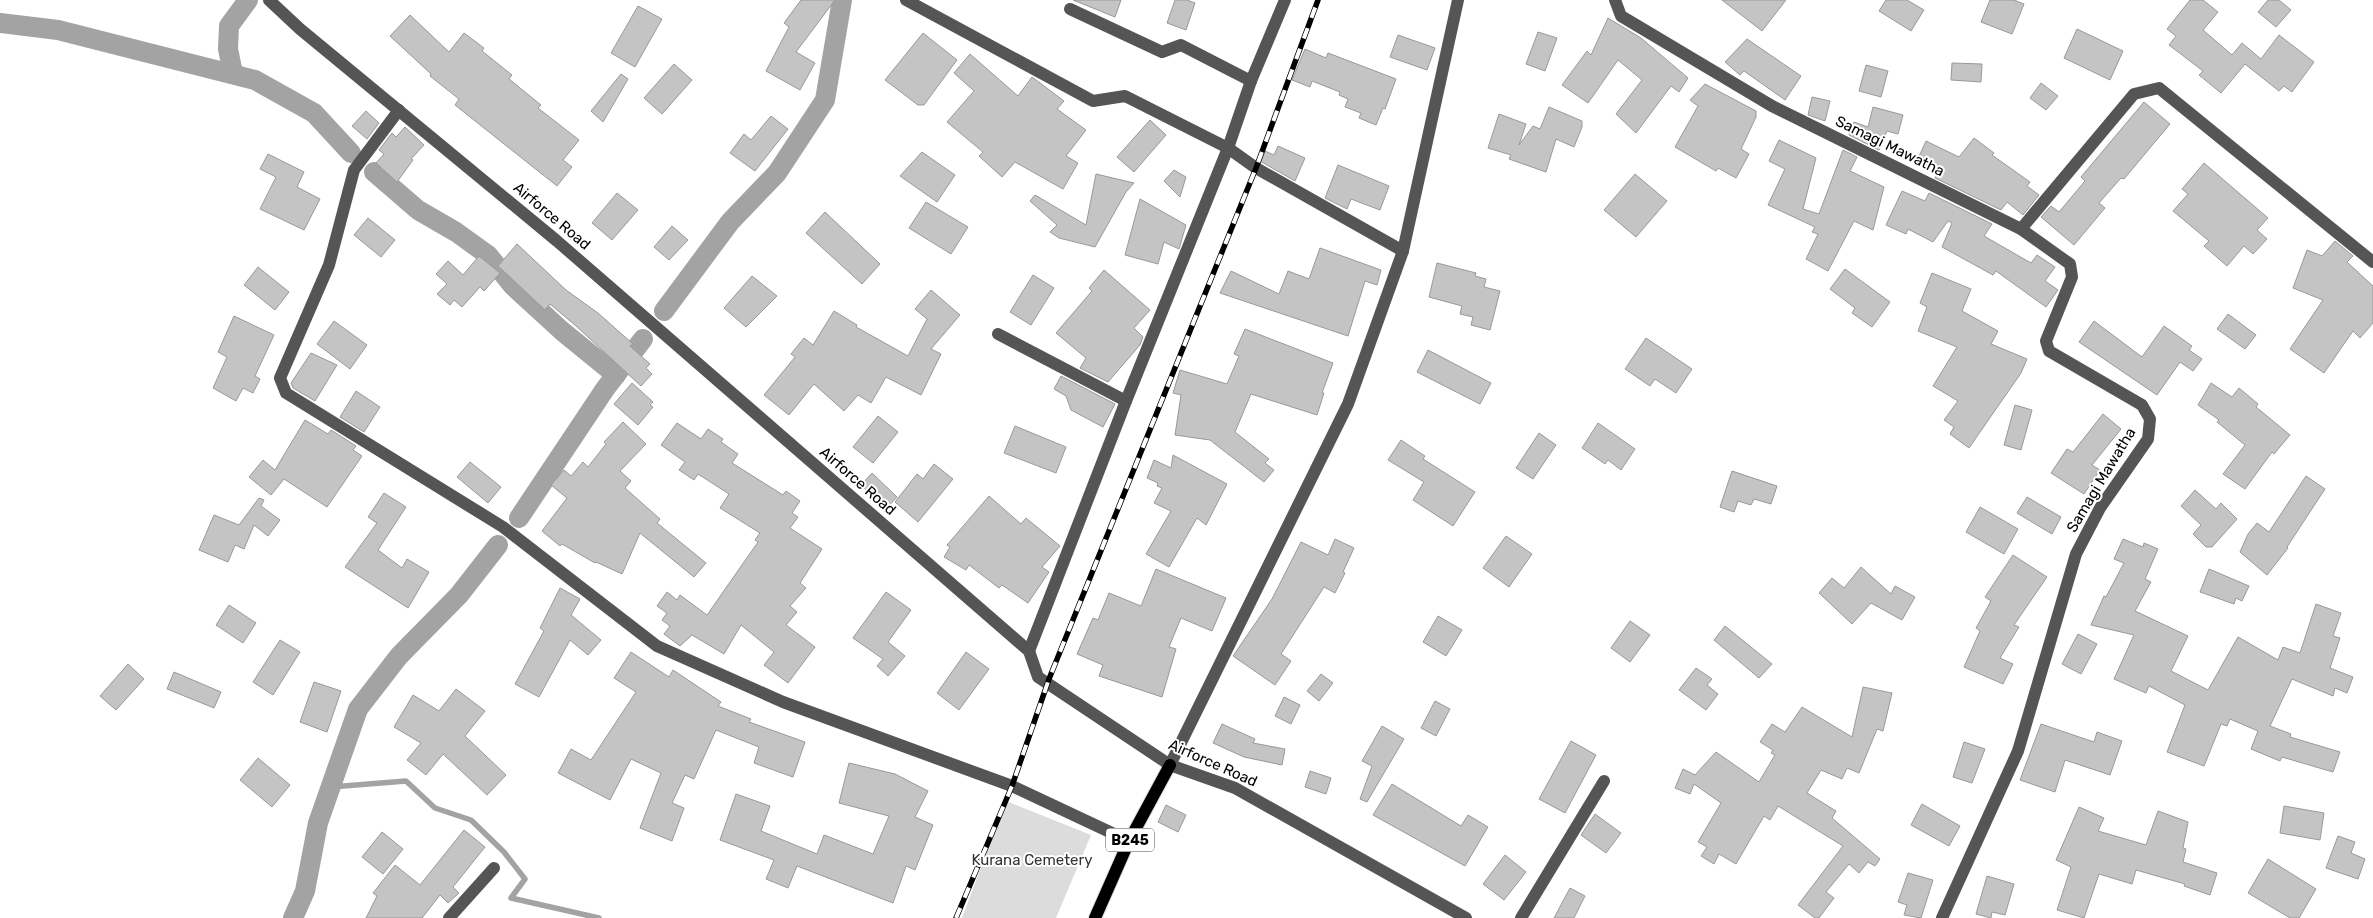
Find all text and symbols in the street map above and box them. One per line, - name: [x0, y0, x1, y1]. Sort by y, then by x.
- street label: Samagi Mawatha: [1833, 112, 1947, 180]
- street label: Airforce Road: [510, 179, 594, 253]
- street label: Samagi Mawatha: [2063, 424, 2139, 536]
- street label: Airforce Road: [816, 443, 900, 519]
- street label: Airforce Road: [1166, 735, 1260, 791]
- road number: B245: [1106, 828, 1154, 852]
- park label: Kurana Cemetery: [972, 851, 1092, 869]

